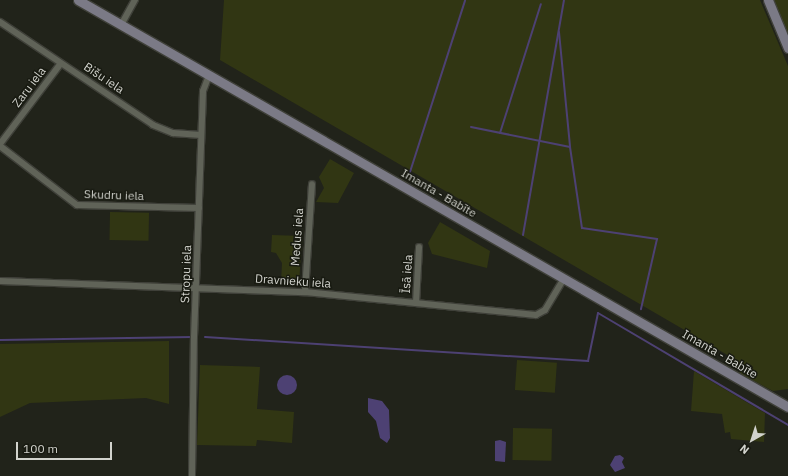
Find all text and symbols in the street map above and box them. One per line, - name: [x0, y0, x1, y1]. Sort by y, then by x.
- street label: Bišu iela: [81, 59, 127, 97]
- street label: Zaru iela: [9, 64, 49, 110]
- street label: Imanta - Babīte: [399, 166, 479, 220]
- street label: Skudru iela: [84, 187, 144, 203]
- street label: Medus iela: [288, 208, 306, 266]
- street label: Stropu iela: [178, 245, 194, 303]
- street label: Īsā iela: [398, 254, 416, 294]
- street label: Dravnieku iela: [255, 271, 331, 291]
- street label: Imanta - Babīte: [680, 327, 760, 381]
- north arrow: [732, 420, 772, 460]
- scale bar: [18, 434, 114, 460]
- text: 100 m: [23, 441, 58, 456]
- text: N: [737, 441, 752, 457]

